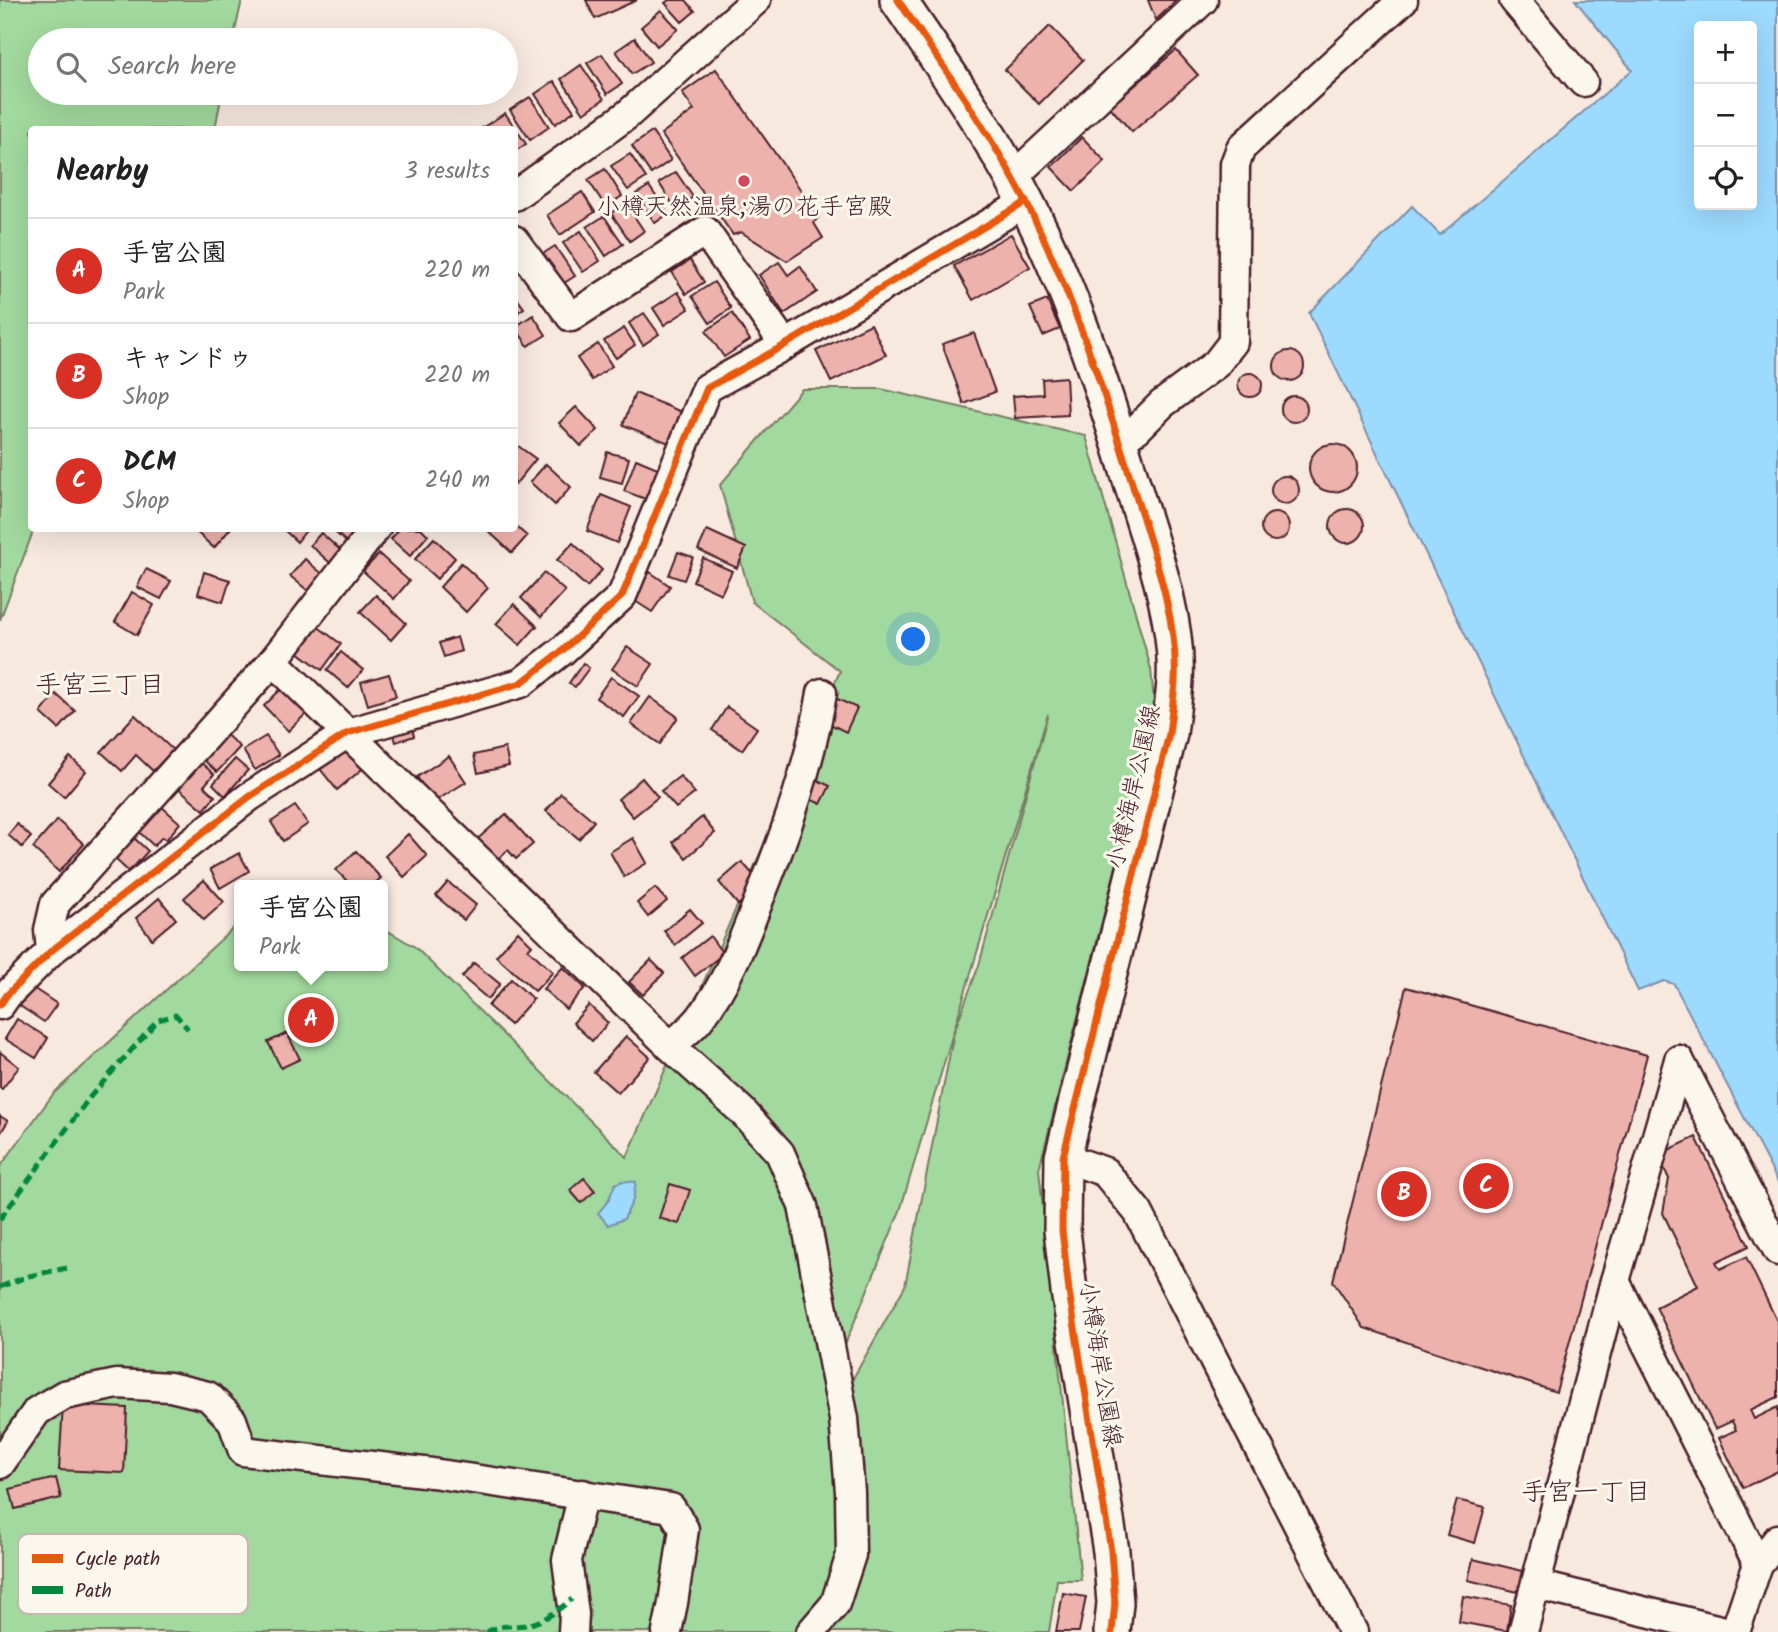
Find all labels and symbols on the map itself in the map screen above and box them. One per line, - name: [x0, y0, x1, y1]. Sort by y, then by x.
- marker: 小樽天然温泉;湯の花手宮殿: [736, 173, 752, 189]
- place label: 小樽天然温泉;湯の花手宮殿: [596, 188, 892, 227]
- your location: [896, 622, 930, 656]
- district label: 手宮三丁目: [35, 665, 165, 707]
- street label: 小樽海岸公園線: [1097, 701, 1172, 874]
- pin: A: [288, 994, 334, 1046]
- pin: C: [1463, 1160, 1509, 1212]
- pin: B: [1381, 1168, 1427, 1220]
- street label: 小樽海岸公園線: [1067, 1278, 1132, 1450]
- district label: 手宮一丁目: [1521, 1472, 1651, 1514]
- legend: [18, 1534, 248, 1614]
- text: Cycle path: [75, 1545, 160, 1575]
- text: Path: [75, 1577, 112, 1607]

